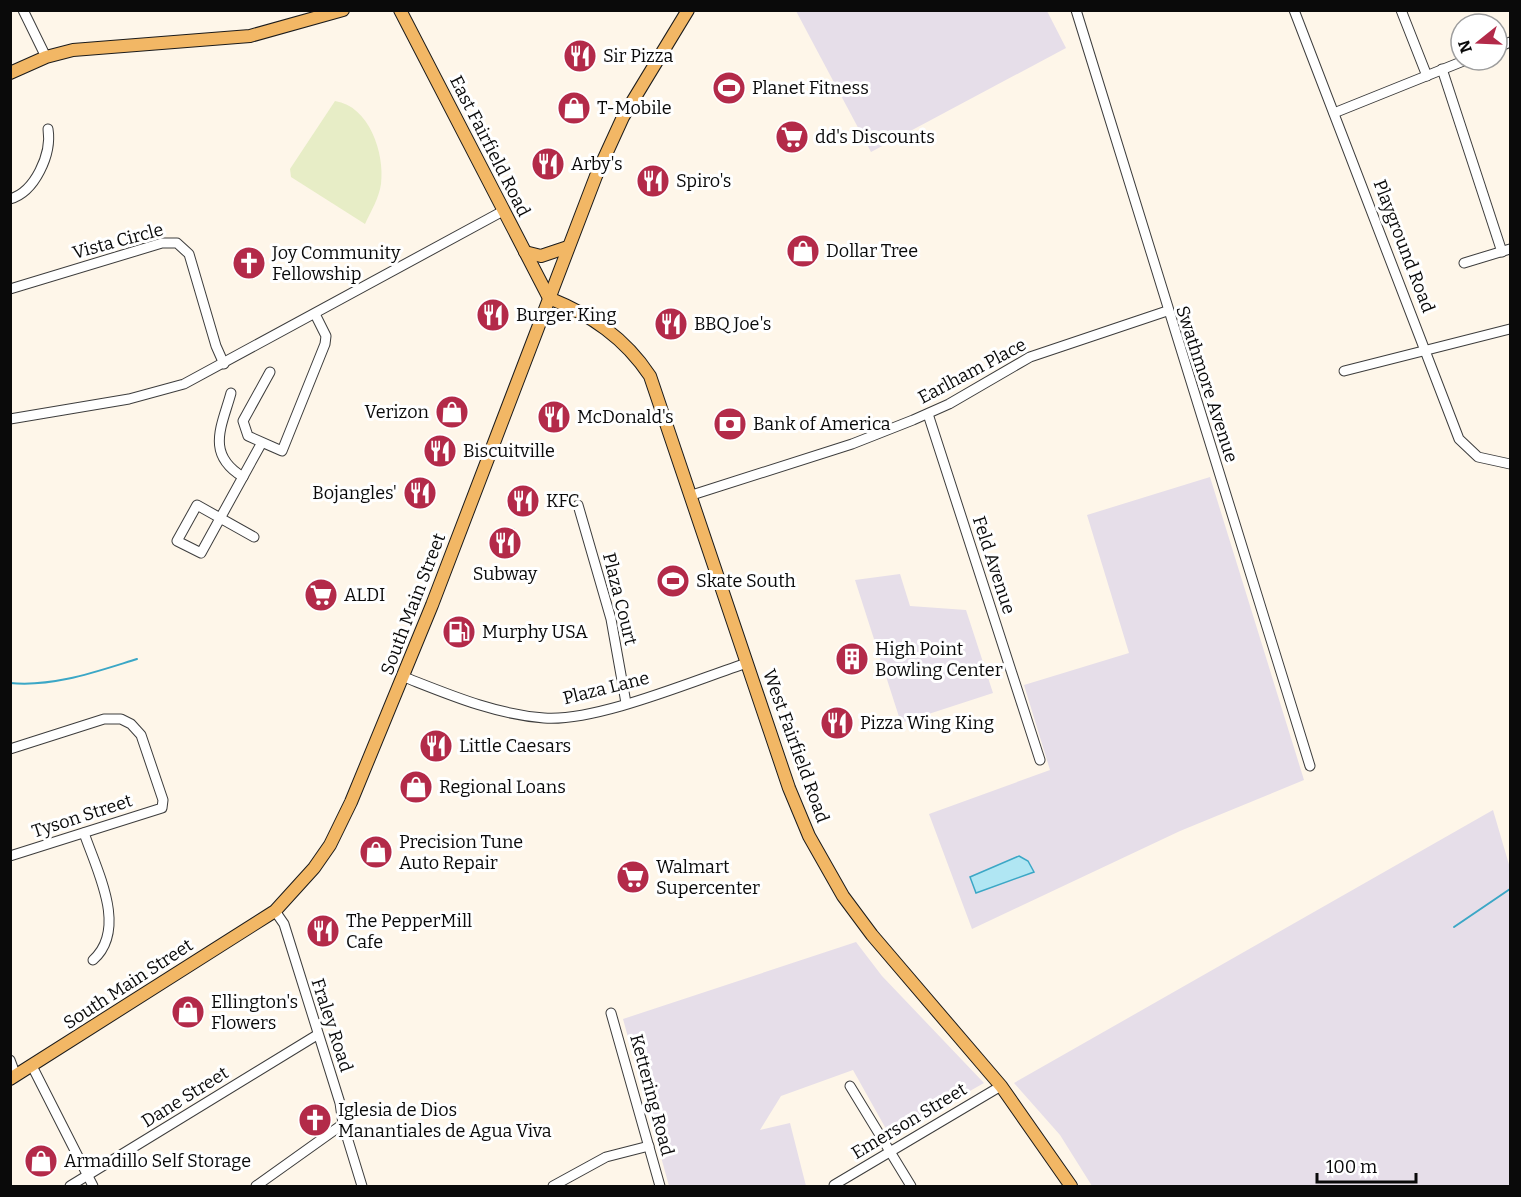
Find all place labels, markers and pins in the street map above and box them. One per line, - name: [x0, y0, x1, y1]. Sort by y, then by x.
- restaurant icon: Sir Pizza: [562, 38, 598, 74]
- place label: Sir Pizza: [603, 45, 673, 67]
- sports icon: Planet Fitness: [711, 70, 747, 106]
- place label: Planet Fitness: [752, 77, 869, 99]
- shop icon: T-Mobile: [556, 90, 592, 126]
- place label: T-Mobile: [597, 97, 672, 119]
- supermarket icon: dd's Discounts: [774, 119, 810, 155]
- place label: dd's Discounts: [815, 126, 935, 148]
- restaurant icon: Arby's: [530, 146, 566, 182]
- place label: Arby's: [571, 153, 623, 175]
- restaurant icon: Spiro's: [635, 163, 671, 199]
- place label: Spiro's: [676, 170, 731, 192]
- shop icon: Dollar Tree: [785, 233, 821, 269]
- place label: Dollar Tree: [826, 240, 918, 262]
- place label: Joy Community Fellowship: [271, 242, 401, 285]
- church icon: Joy Community Fellowship: [231, 245, 267, 281]
- restaurant icon: Burger King: [475, 297, 511, 333]
- place label: Burger King: [516, 304, 617, 326]
- restaurant icon: BBQ Joe's: [653, 306, 689, 342]
- place label: BBQ Joe's: [694, 313, 771, 335]
- shop icon: Verizon: [434, 394, 470, 430]
- restaurant icon: McDonald's: [536, 399, 572, 435]
- place label: Verizon: [365, 401, 430, 423]
- place label: McDonald's: [577, 406, 674, 428]
- bank icon: Bank of America: [712, 406, 748, 442]
- place label: Bank of America: [753, 413, 891, 435]
- restaurant icon: Biscuitville: [422, 433, 458, 469]
- place label: Biscuitville: [463, 440, 555, 462]
- restaurant icon: Bojangles': [402, 475, 438, 511]
- place label: Bojangles': [312, 482, 397, 504]
- restaurant icon: KFC: [505, 483, 541, 519]
- place label: KFC: [546, 490, 579, 512]
- restaurant icon: Subway: [487, 525, 523, 561]
- place label: Subway: [473, 563, 538, 585]
- sports icon: Skate South: [655, 563, 691, 599]
- place label: Skate South: [696, 570, 796, 592]
- supermarket icon: ALDI: [303, 577, 339, 613]
- place label: ALDI: [344, 584, 385, 606]
- fuel station icon: Murphy USA: [441, 614, 477, 650]
- place label: Murphy USA: [482, 621, 588, 643]
- place label: High Point Bowling Center: [875, 638, 1003, 681]
- building icon: High Point Bowling Center: [834, 641, 870, 677]
- restaurant icon: Pizza Wing King: [819, 705, 855, 741]
- place label: Pizza Wing King: [860, 712, 994, 734]
- restaurant icon: Little Caesars: [418, 728, 454, 764]
- place label: Little Caesars: [459, 735, 571, 757]
- shop icon: Regional Loans: [398, 769, 434, 805]
- place label: Regional Loans: [439, 776, 566, 798]
- place label: Precision Tune Auto Repair: [399, 831, 523, 874]
- shop icon: Precision Tune Auto Repair: [358, 834, 394, 870]
- place label: Walmart Supercenter: [656, 856, 760, 899]
- supermarket icon: Walmart Supercenter: [615, 859, 651, 895]
- place label: The PepperMill Cafe: [346, 910, 472, 953]
- restaurant icon: The PepperMill Cafe: [305, 913, 341, 949]
- place label: Ellington's Flowers: [211, 991, 298, 1034]
- shop icon: Ellington's Flowers: [170, 994, 206, 1030]
- place label: Iglesia de Dios Manantiales de Agua Viva: [338, 1099, 552, 1142]
- church icon: Iglesia de Dios Manantiales de Agua Viva: [297, 1102, 333, 1138]
- shop icon: Armadillo Self Storage: [23, 1143, 59, 1179]
- place label: Armadillo Self Storage: [64, 1150, 251, 1172]

